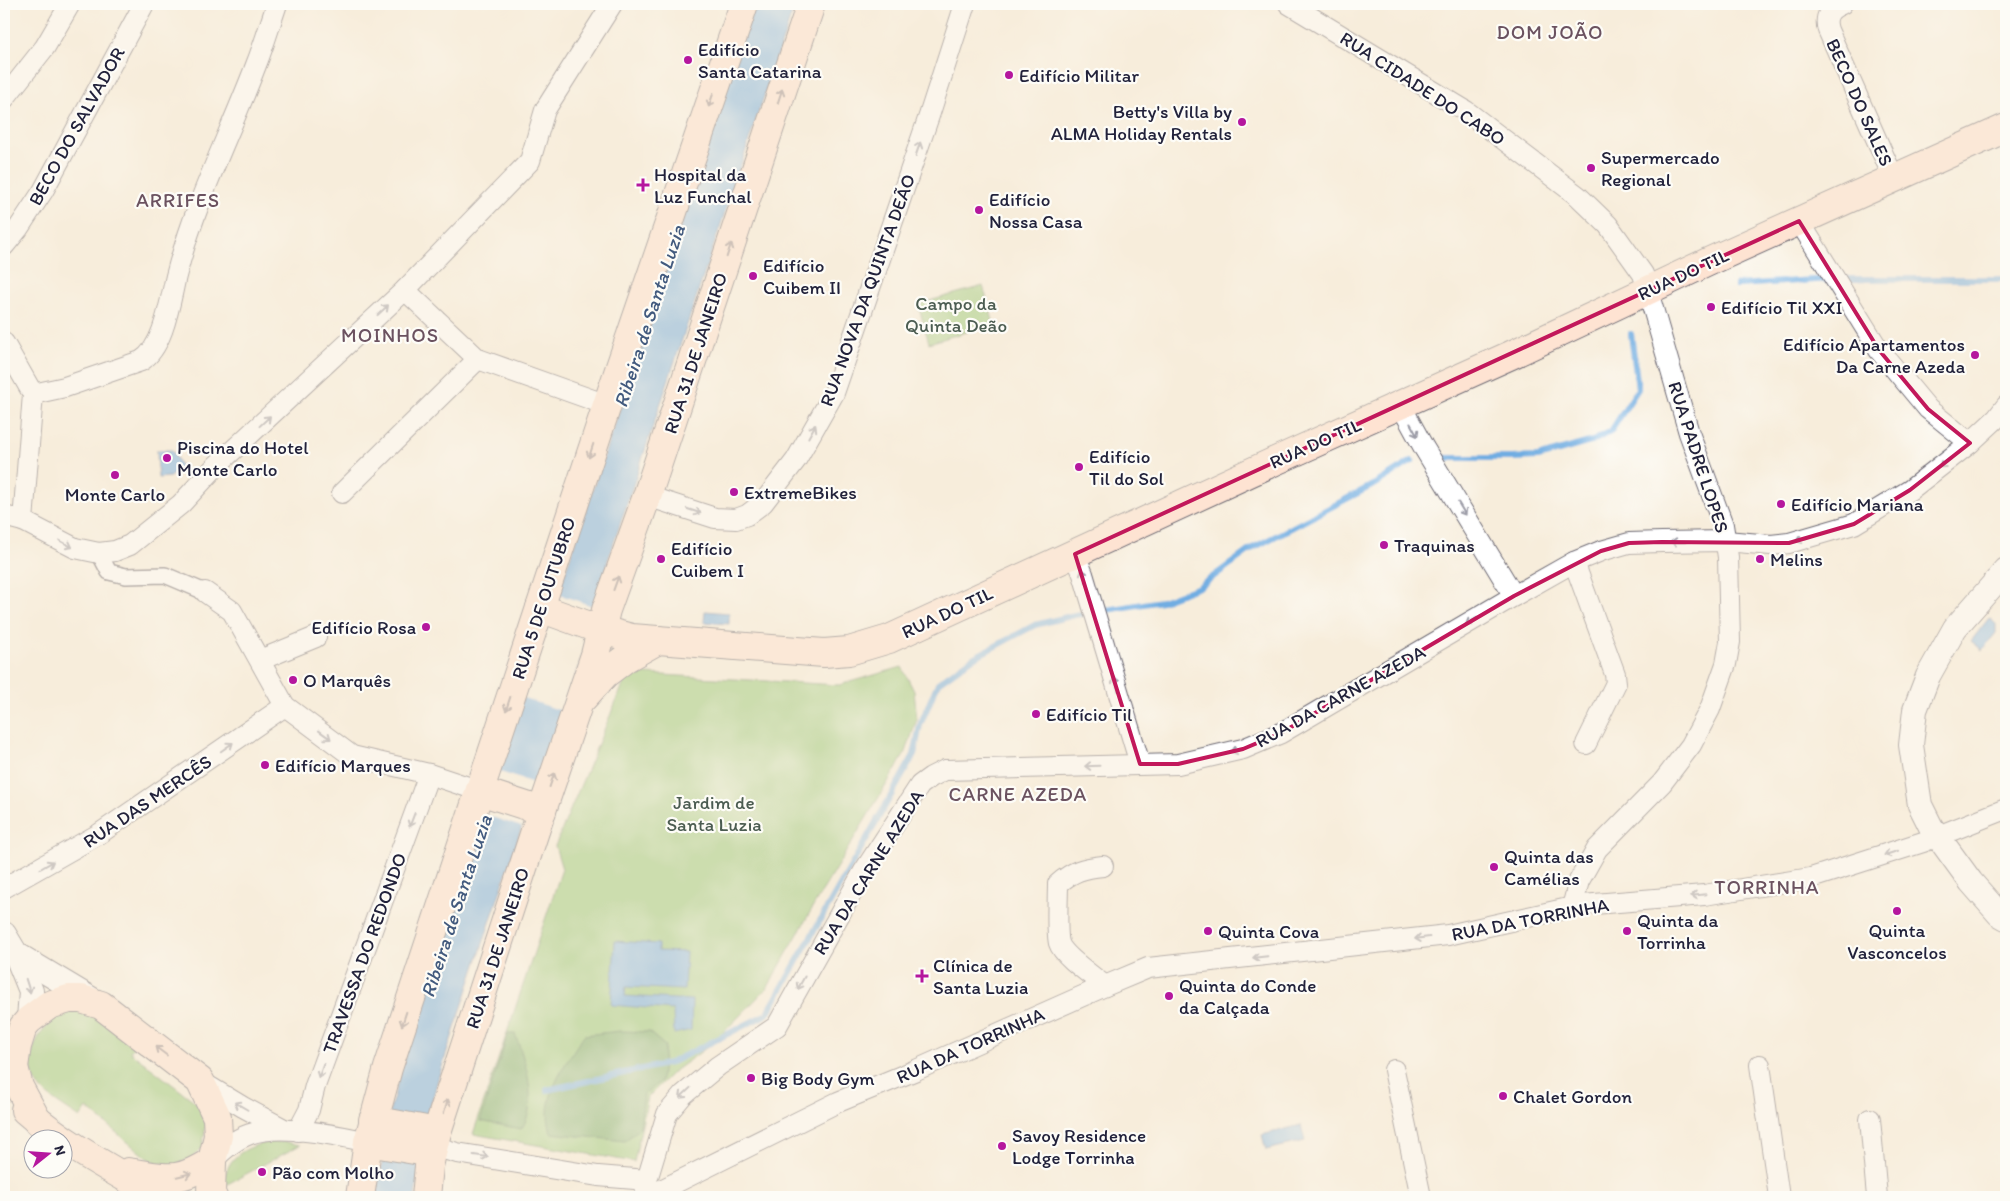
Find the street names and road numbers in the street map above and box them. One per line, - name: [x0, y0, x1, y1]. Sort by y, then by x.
- street label: RUA CIDADE DO CABO: [1336, 26, 1510, 150]
- street label: BECO DO SALES: [1821, 35, 1898, 170]
- street label: BECO DO SALVADOR: [23, 43, 130, 209]
- street label: RUA NOVA DA QUINTA DEÃO: [815, 171, 920, 409]
- street label: RUA DO TIL: [1634, 243, 1733, 306]
- street label: RUA 31 DE JANEIRO: [659, 270, 732, 437]
- street label: RUA PADRE LOPES: [1663, 378, 1734, 536]
- street label: RUA DO TIL: [1266, 413, 1365, 474]
- street label: RUA 5 DE OUTUBRO: [506, 514, 581, 682]
- street label: RUA DO TIL: [898, 581, 997, 644]
- street label: RUA DA CARNE AZEDA: [1251, 640, 1429, 753]
- street label: RUA DAS MERCÊS: [79, 750, 216, 853]
- street label: RUA DA CARNE AZEDA: [808, 785, 929, 959]
- street label: TRAVESSA DO REDONDO: [317, 850, 412, 1057]
- street label: RUA 31 DE JANEIRO: [461, 865, 534, 1032]
- street label: RUA DA TORRINHA: [1450, 893, 1611, 946]
- street label: RUA DA TORRINHA: [893, 1002, 1048, 1088]

